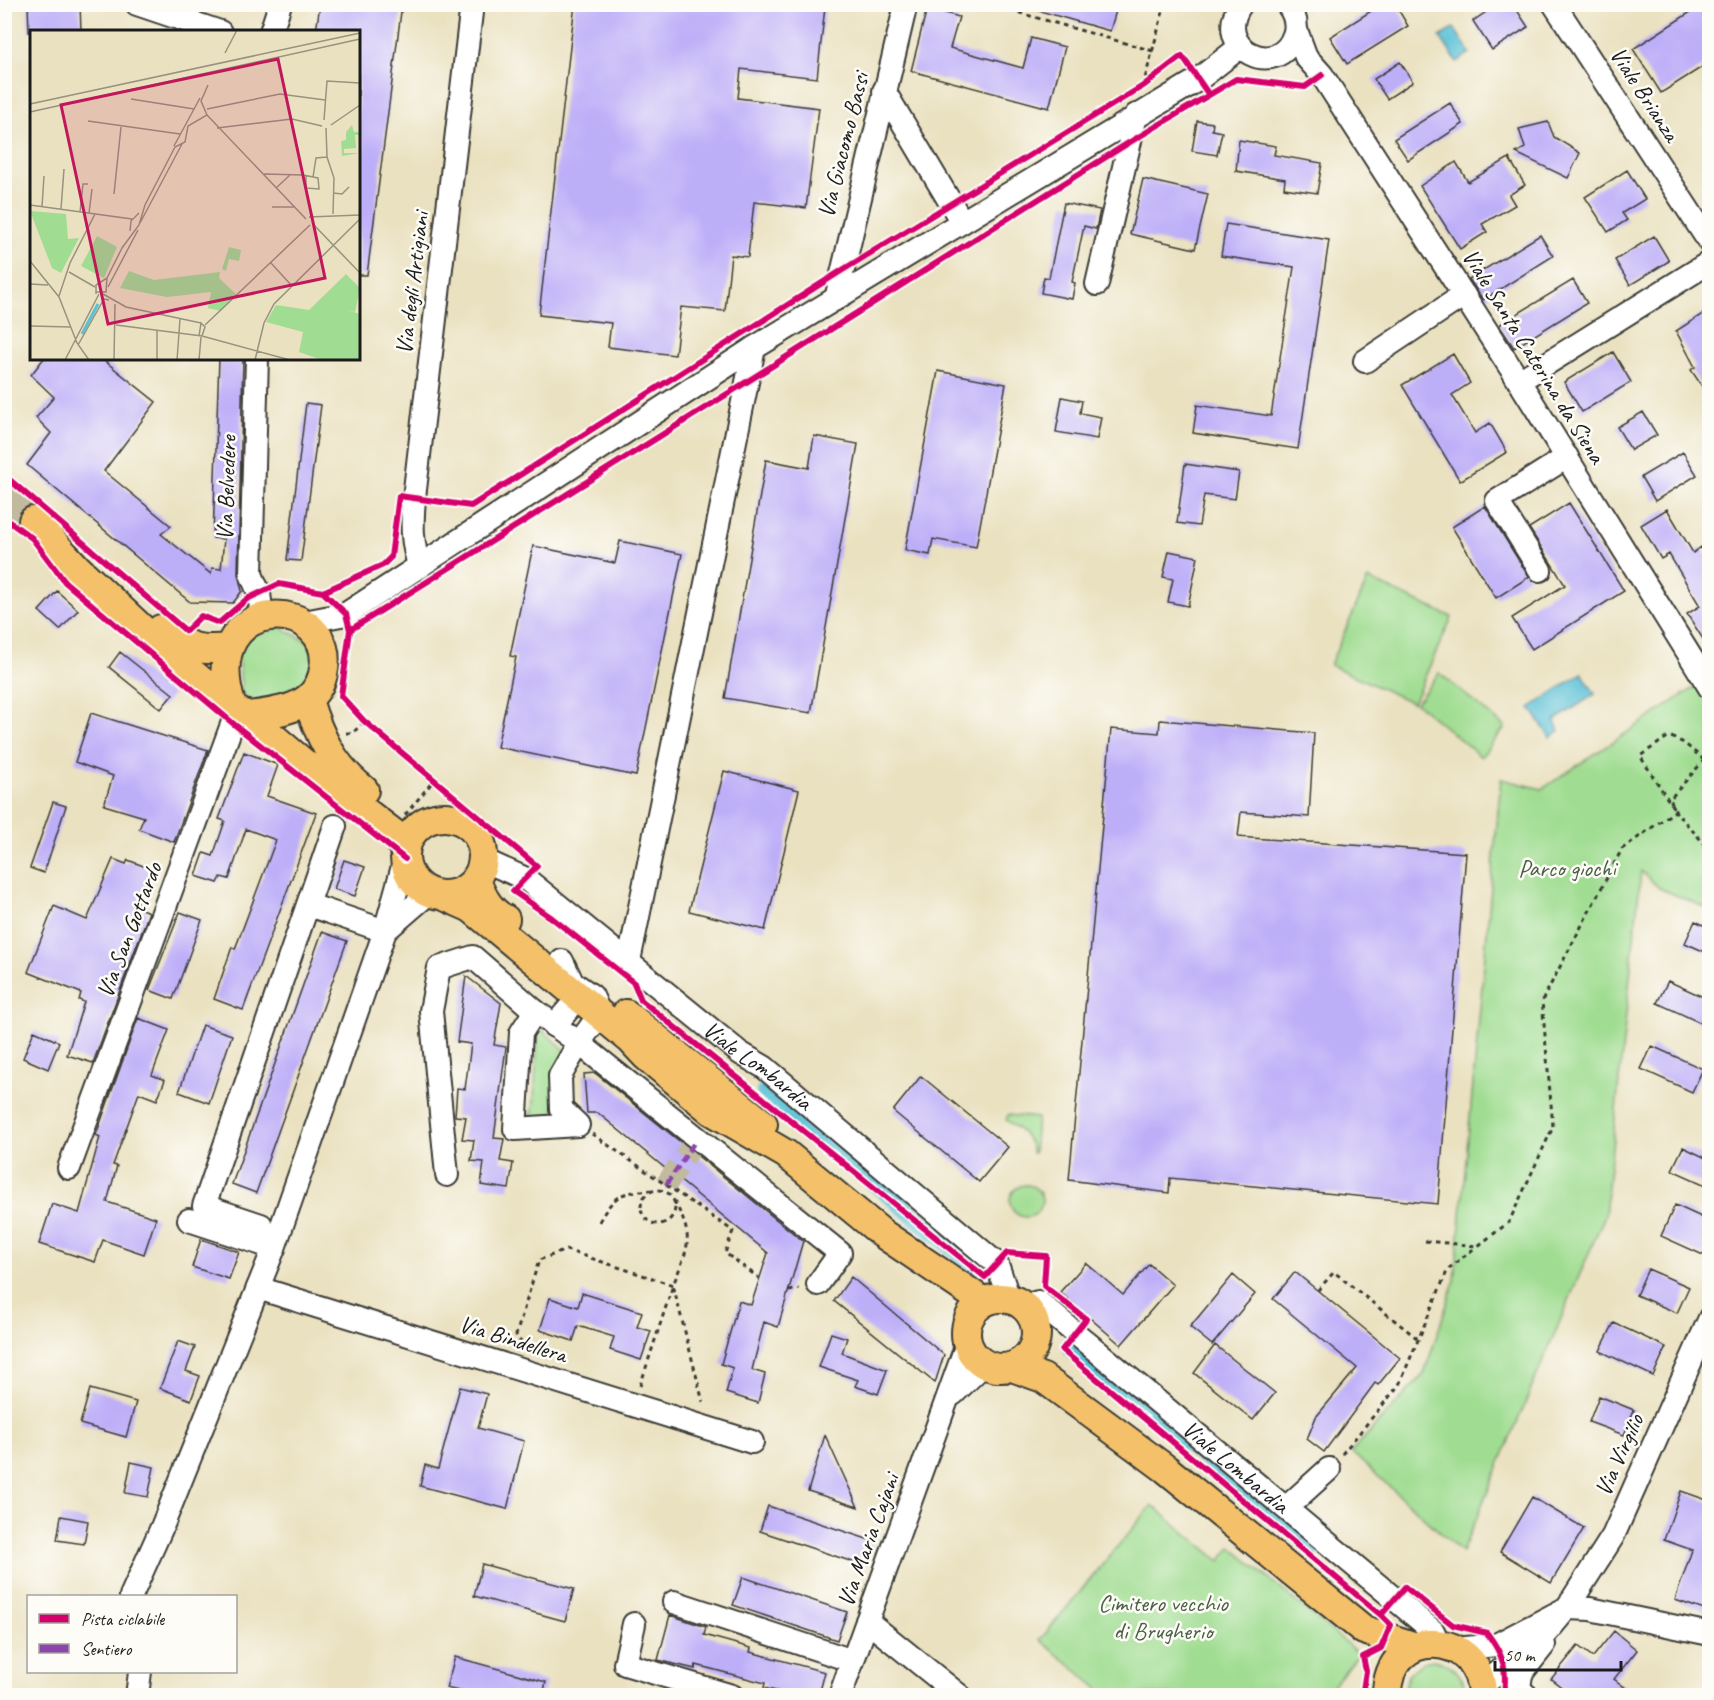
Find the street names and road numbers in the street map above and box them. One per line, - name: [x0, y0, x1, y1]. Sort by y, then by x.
- street label: Viale Brianza: [1603, 41, 1688, 149]
- street label: Via Giacomo Bassi: [810, 67, 876, 221]
- street label: Via degli Artigiani: [388, 207, 436, 356]
- street label: Viale Santa Caterina da Siena: [1456, 243, 1613, 470]
- street label: Via Belvedere: [209, 433, 243, 541]
- street label: Via San Gottardo: [90, 857, 169, 1002]
- street label: Viale Lombardia: [697, 1014, 820, 1118]
- street label: Via Bindellera: [456, 1308, 572, 1370]
- street label: Via Virgilio: [1588, 1408, 1651, 1501]
- street label: Viale Lombardia: [1176, 1414, 1297, 1521]
- street label: Via Maria Cajani: [830, 1467, 907, 1611]

